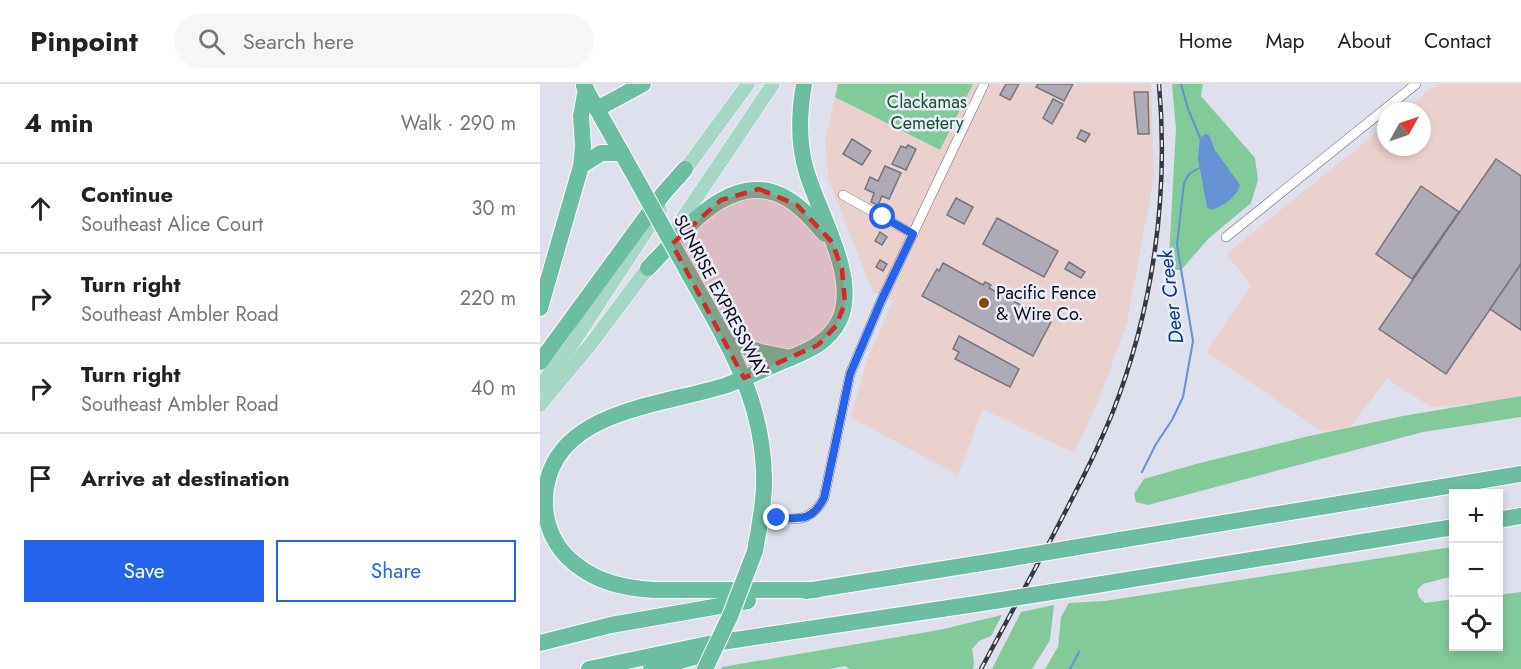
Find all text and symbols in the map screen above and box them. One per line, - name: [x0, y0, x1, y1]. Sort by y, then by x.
- search box: [174, 14, 594, 68]
- text: Pinpoint: [30, 21, 138, 62]
- icon: search: [195, 25, 228, 58]
- text: Search here: [243, 25, 354, 57]
- text: Home: [1179, 26, 1232, 56]
- text: Map: [1265, 26, 1305, 56]
- text: About: [1338, 26, 1391, 56]
- text: Contact: [1424, 26, 1491, 56]
- park label: Clackamas Cemetery: [887, 89, 967, 136]
- north arrow: [1377, 102, 1431, 156]
- text: 4 min: [24, 104, 93, 142]
- text: Walk · 290 m: [401, 109, 516, 138]
- text: Continue: [81, 178, 173, 210]
- icon: ahead: [24, 192, 57, 225]
- text: 30 m: [471, 194, 516, 223]
- route start: [869, 203, 895, 229]
- text: Southeast Alice Court: [81, 210, 263, 239]
- street label: SUNRISE EXPRESSWAY: [667, 210, 775, 383]
- water label: Deer Creek: [1151, 247, 1191, 345]
- text: Turn right: [81, 268, 181, 300]
- place label: Pacific Fence & Wire Co.: [996, 280, 1096, 327]
- icon: right: [24, 282, 57, 315]
- text: 220 m: [460, 284, 516, 313]
- marker: Pacific Fence & Wire Co.: [977, 296, 991, 310]
- text: Southeast Ambler Road: [81, 300, 279, 329]
- text: Turn right: [81, 358, 181, 390]
- icon: right: [24, 372, 57, 405]
- text: 40 m: [471, 374, 516, 403]
- text: Southeast Ambler Road: [81, 390, 279, 419]
- icon: arrive: [24, 462, 57, 495]
- text: Arrive at destination: [81, 462, 290, 494]
- map controls: [1449, 489, 1503, 651]
- button: +: [1449, 489, 1503, 543]
- route end: [763, 504, 789, 530]
- button: Save: [24, 540, 264, 602]
- button: Share: [276, 540, 516, 602]
- button: −: [1449, 543, 1503, 597]
- button: locate: [1449, 597, 1503, 651]

